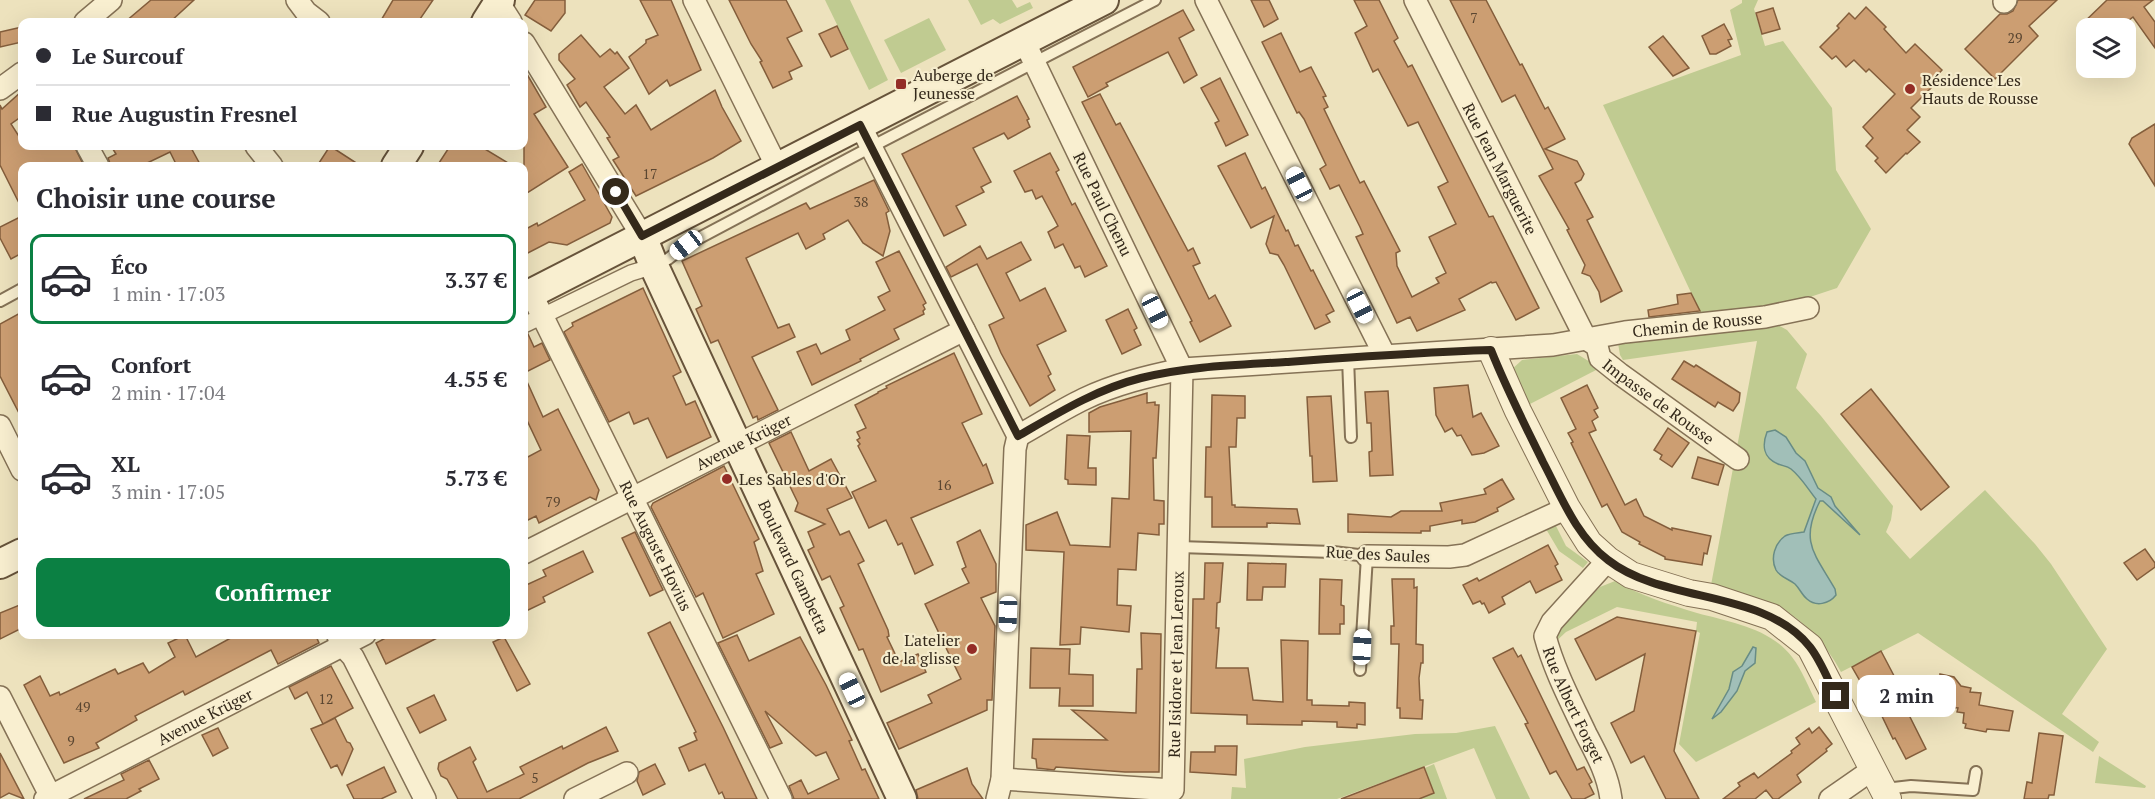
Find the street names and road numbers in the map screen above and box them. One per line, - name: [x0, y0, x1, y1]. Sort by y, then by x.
- street label: Rue Jean Marguerite: [1458, 99, 1543, 239]
- street label: Rue Paul Chenu: [1068, 148, 1138, 260]
- street label: Chemin de Rousse: [1631, 306, 1763, 342]
- street label: Impasse de Rousse: [1598, 353, 1719, 449]
- street label: Avenue Krüger: [692, 408, 796, 475]
- street label: Rue Auguste Hovius: [614, 477, 697, 615]
- street label: Boulevard Gambetta: [753, 496, 835, 637]
- street label: Rue des Saules: [1325, 540, 1431, 568]
- street label: Rue Isidore et Jean Leroux: [1163, 570, 1189, 758]
- street label: Rue Albert Forget: [1538, 644, 1610, 767]
- street label: Avenue Krüger: [153, 682, 257, 750]

